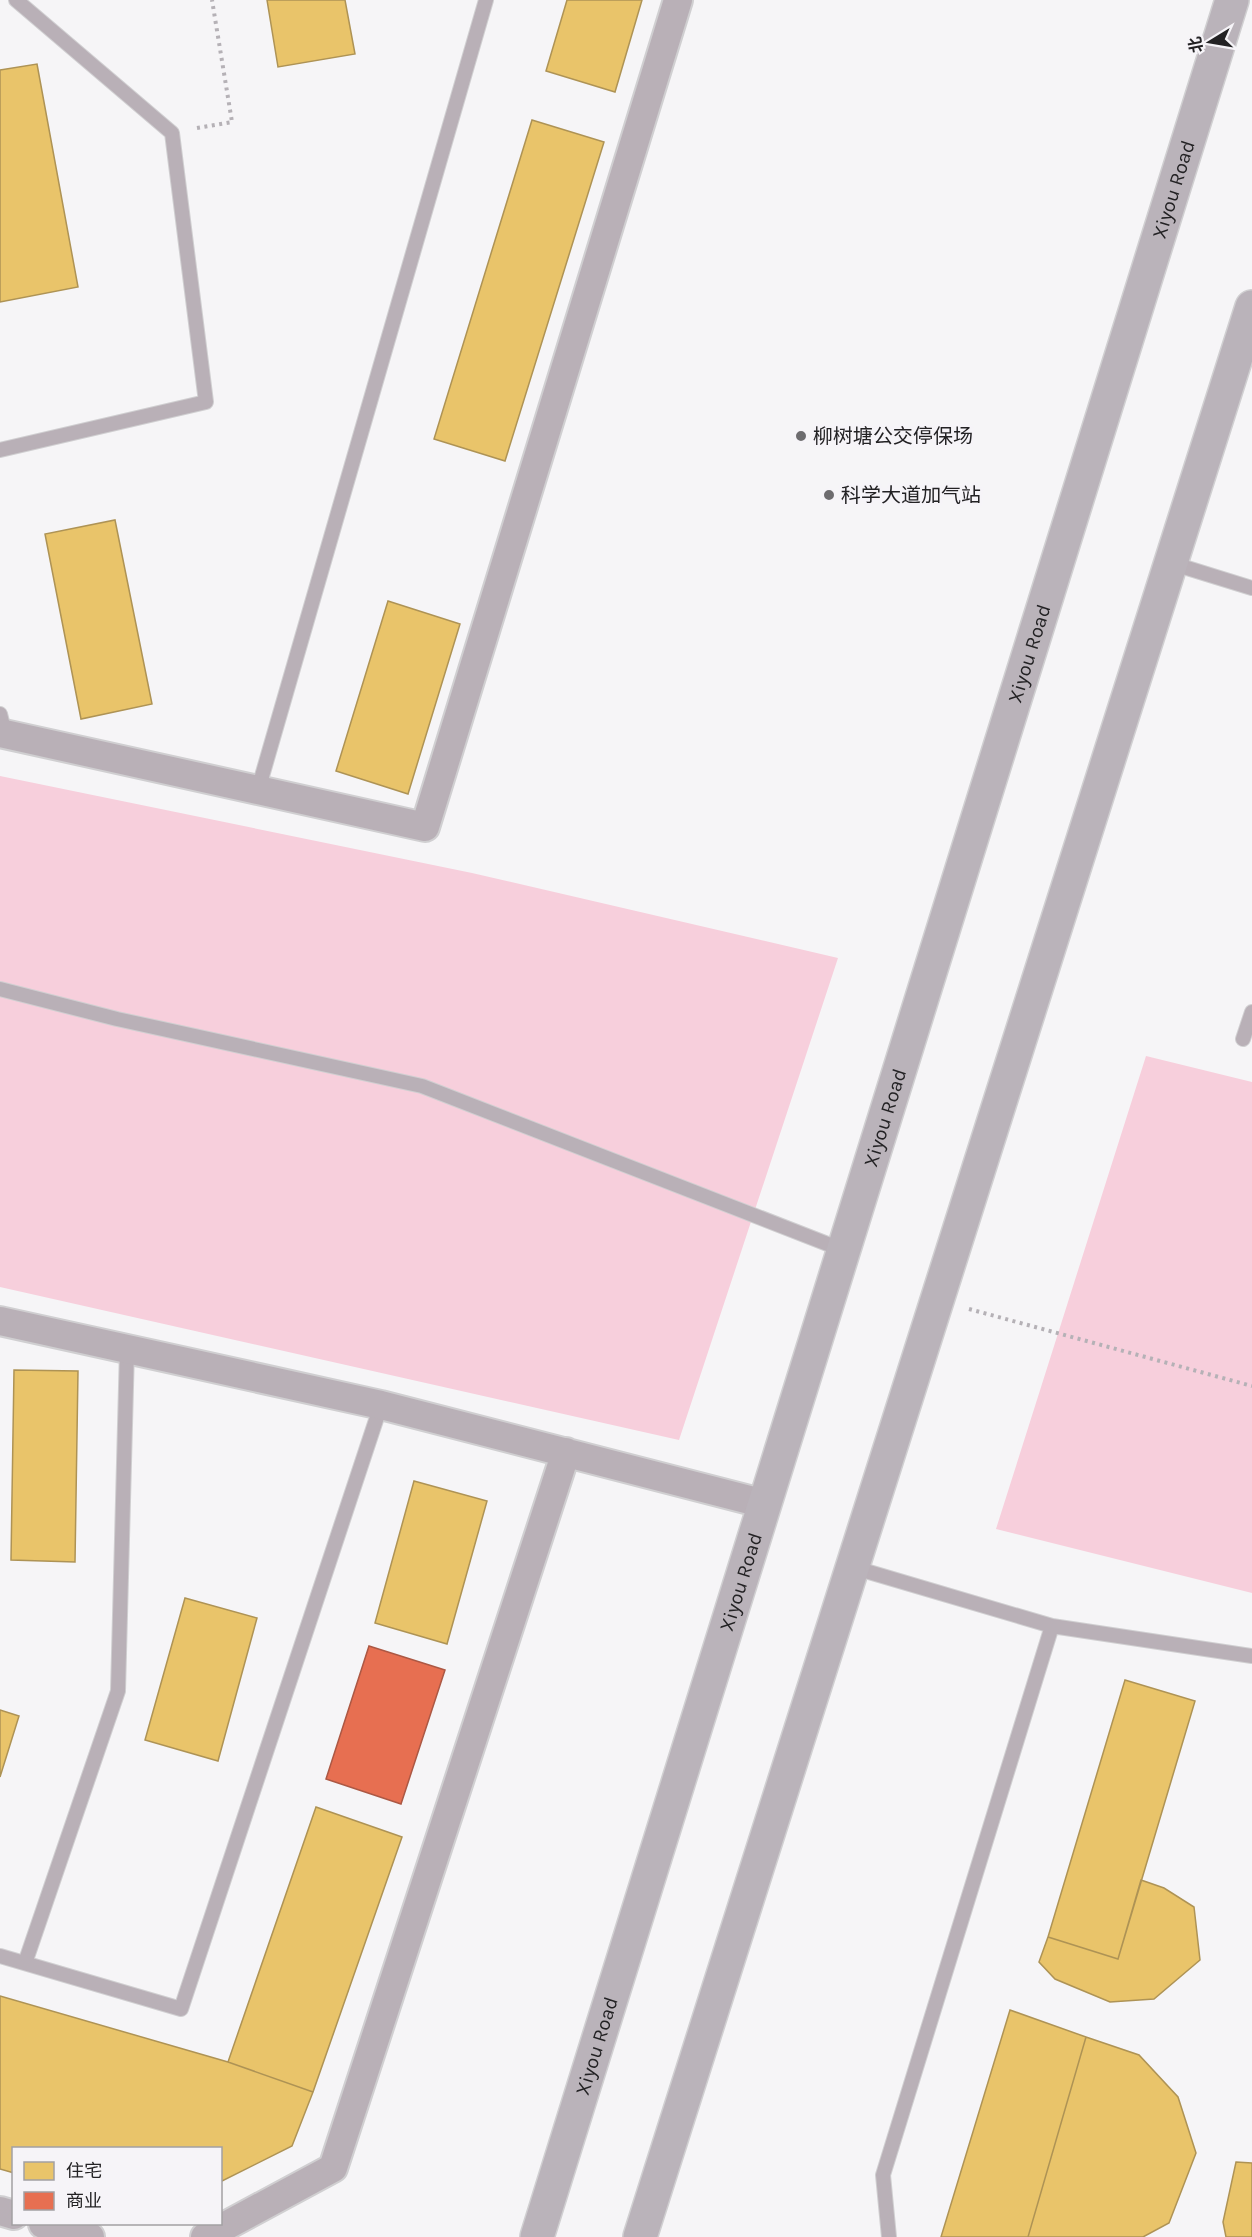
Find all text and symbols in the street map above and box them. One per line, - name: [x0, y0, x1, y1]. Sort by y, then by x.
- north arrow: [1180, 12, 1240, 72]
- text: 北: [1185, 35, 1207, 54]
- street label: Xiyou Road: [1147, 137, 1199, 242]
- place label: 柳树塘公交停保场: [813, 425, 973, 448]
- marker: 柳树塘公交停保场: [794, 429, 808, 443]
- place label: 科学大道加气站: [841, 484, 981, 507]
- marker: 科学大道加气站: [822, 488, 836, 502]
- street label: Xiyou Road: [1003, 602, 1055, 706]
- street label: Xiyou Road: [859, 1066, 911, 1170]
- street label: Xiyou Road: [714, 1530, 767, 1634]
- street label: Xiyou Road: [570, 1994, 622, 2098]
- legend: [12, 2147, 222, 2225]
- text: 住宅: [66, 2160, 102, 2182]
- text: 商业: [66, 2190, 102, 2212]

